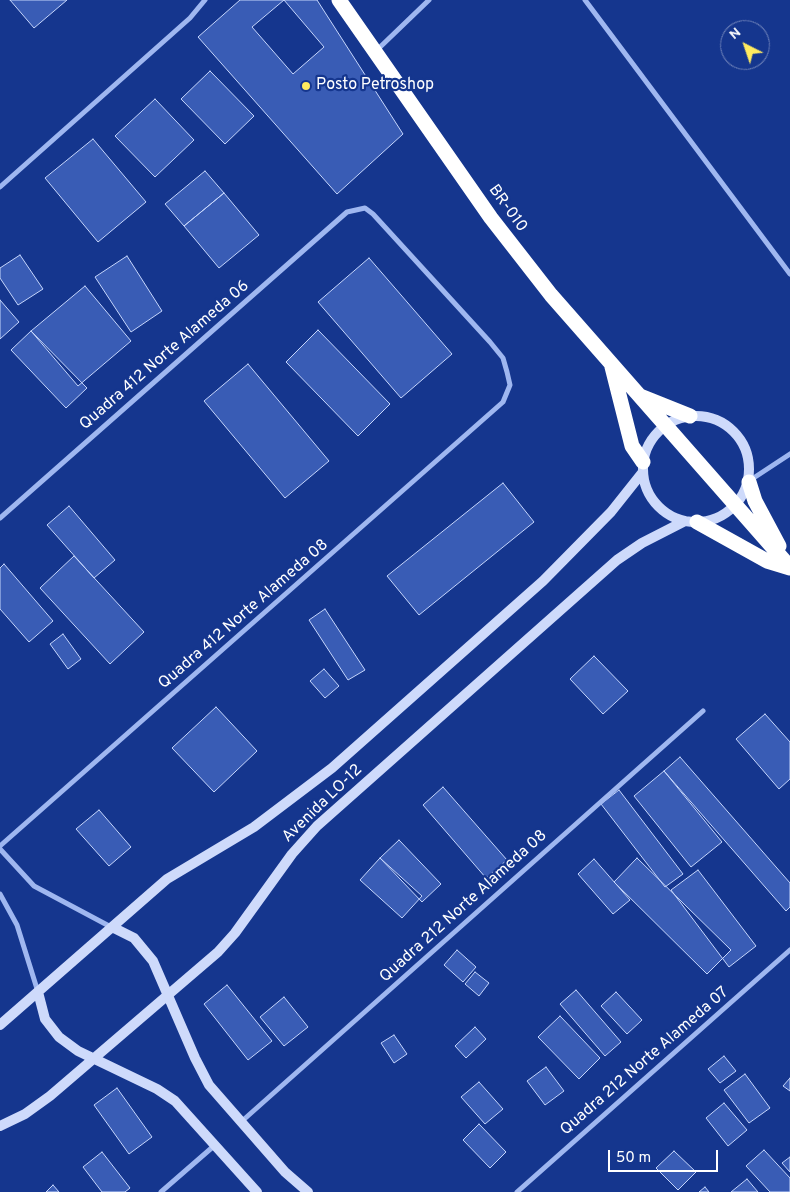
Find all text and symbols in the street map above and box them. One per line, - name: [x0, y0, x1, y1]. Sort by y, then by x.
- north arrow: [720, 20, 770, 70]
- text: N: [726, 24, 745, 44]
- place label: Posto Petroshop: [316, 76, 434, 96]
- marker: Posto Petroshop: [300, 80, 312, 92]
- street label: BR-010: [483, 182, 531, 236]
- street label: Quadra 412 Norte Alameda 06: [76, 277, 254, 435]
- street label: Quadra 412 Norte Alameda 08: [155, 536, 333, 694]
- street label: Avenida LO-12: [279, 761, 367, 847]
- street label: Quadra 212 Norte Alameda 08: [376, 827, 552, 987]
- street label: Quadra 212 Norte Alameda 07: [557, 984, 733, 1140]
- scale bar: [610, 1140, 720, 1172]
- text: 50 m: [616, 1149, 651, 1168]

